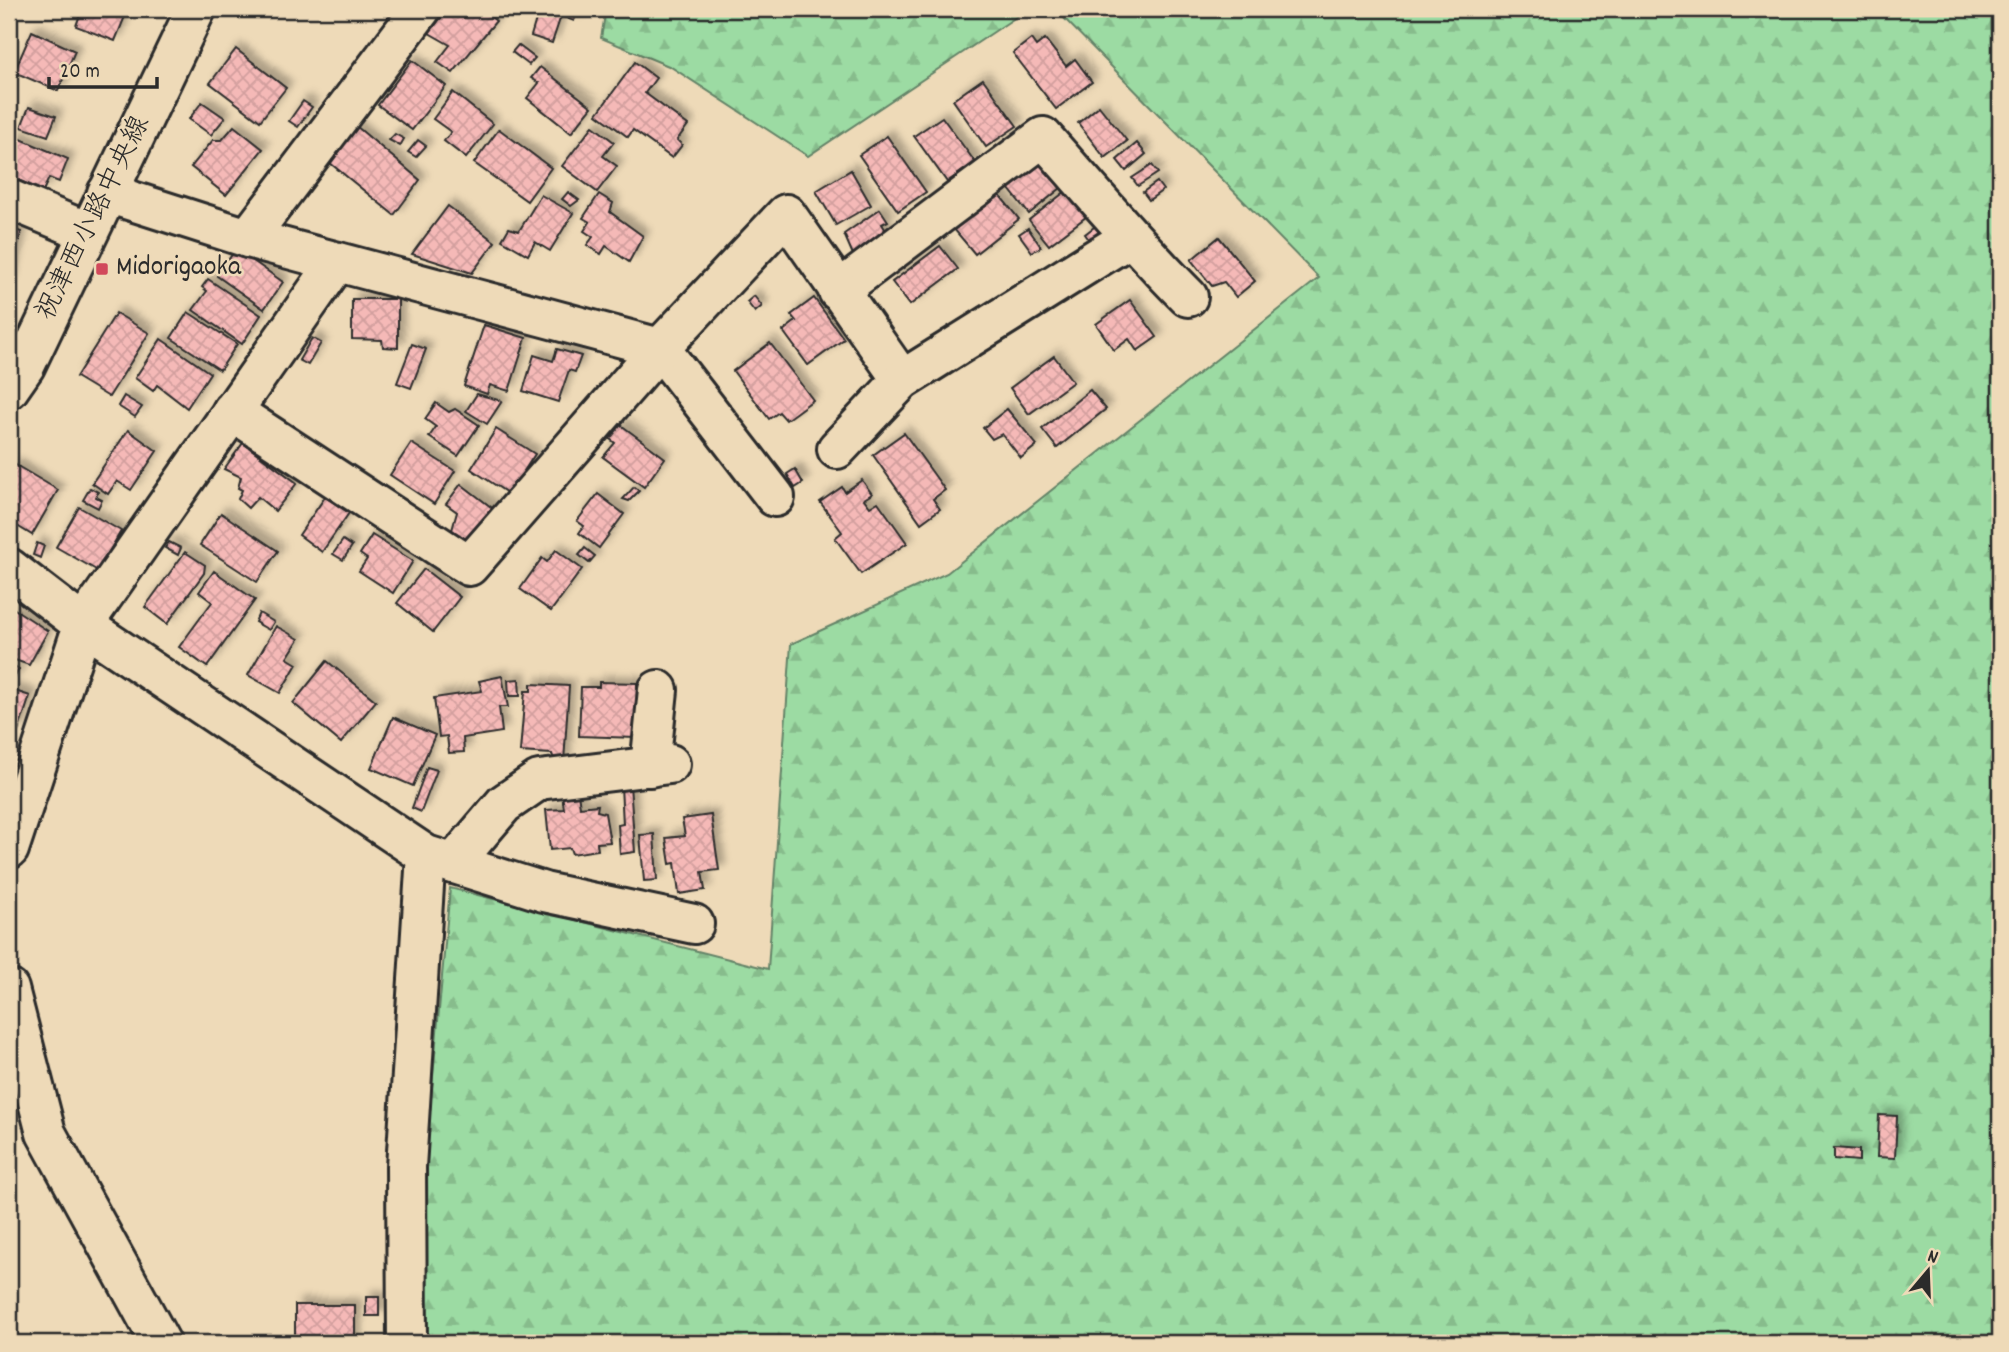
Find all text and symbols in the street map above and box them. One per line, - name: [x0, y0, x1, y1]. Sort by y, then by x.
- scale bar: [49, 46, 158, 90]
- text: 20 m: [60, 58, 100, 88]
- street label: 祝津西小路中央線: [28, 110, 162, 328]
- place label: Midorigaoka: [116, 249, 242, 289]
- marker: Midorigaoka: [94, 261, 110, 277]
- north arrow: [1894, 1236, 1964, 1306]
- text: N: [1924, 1244, 1941, 1273]

